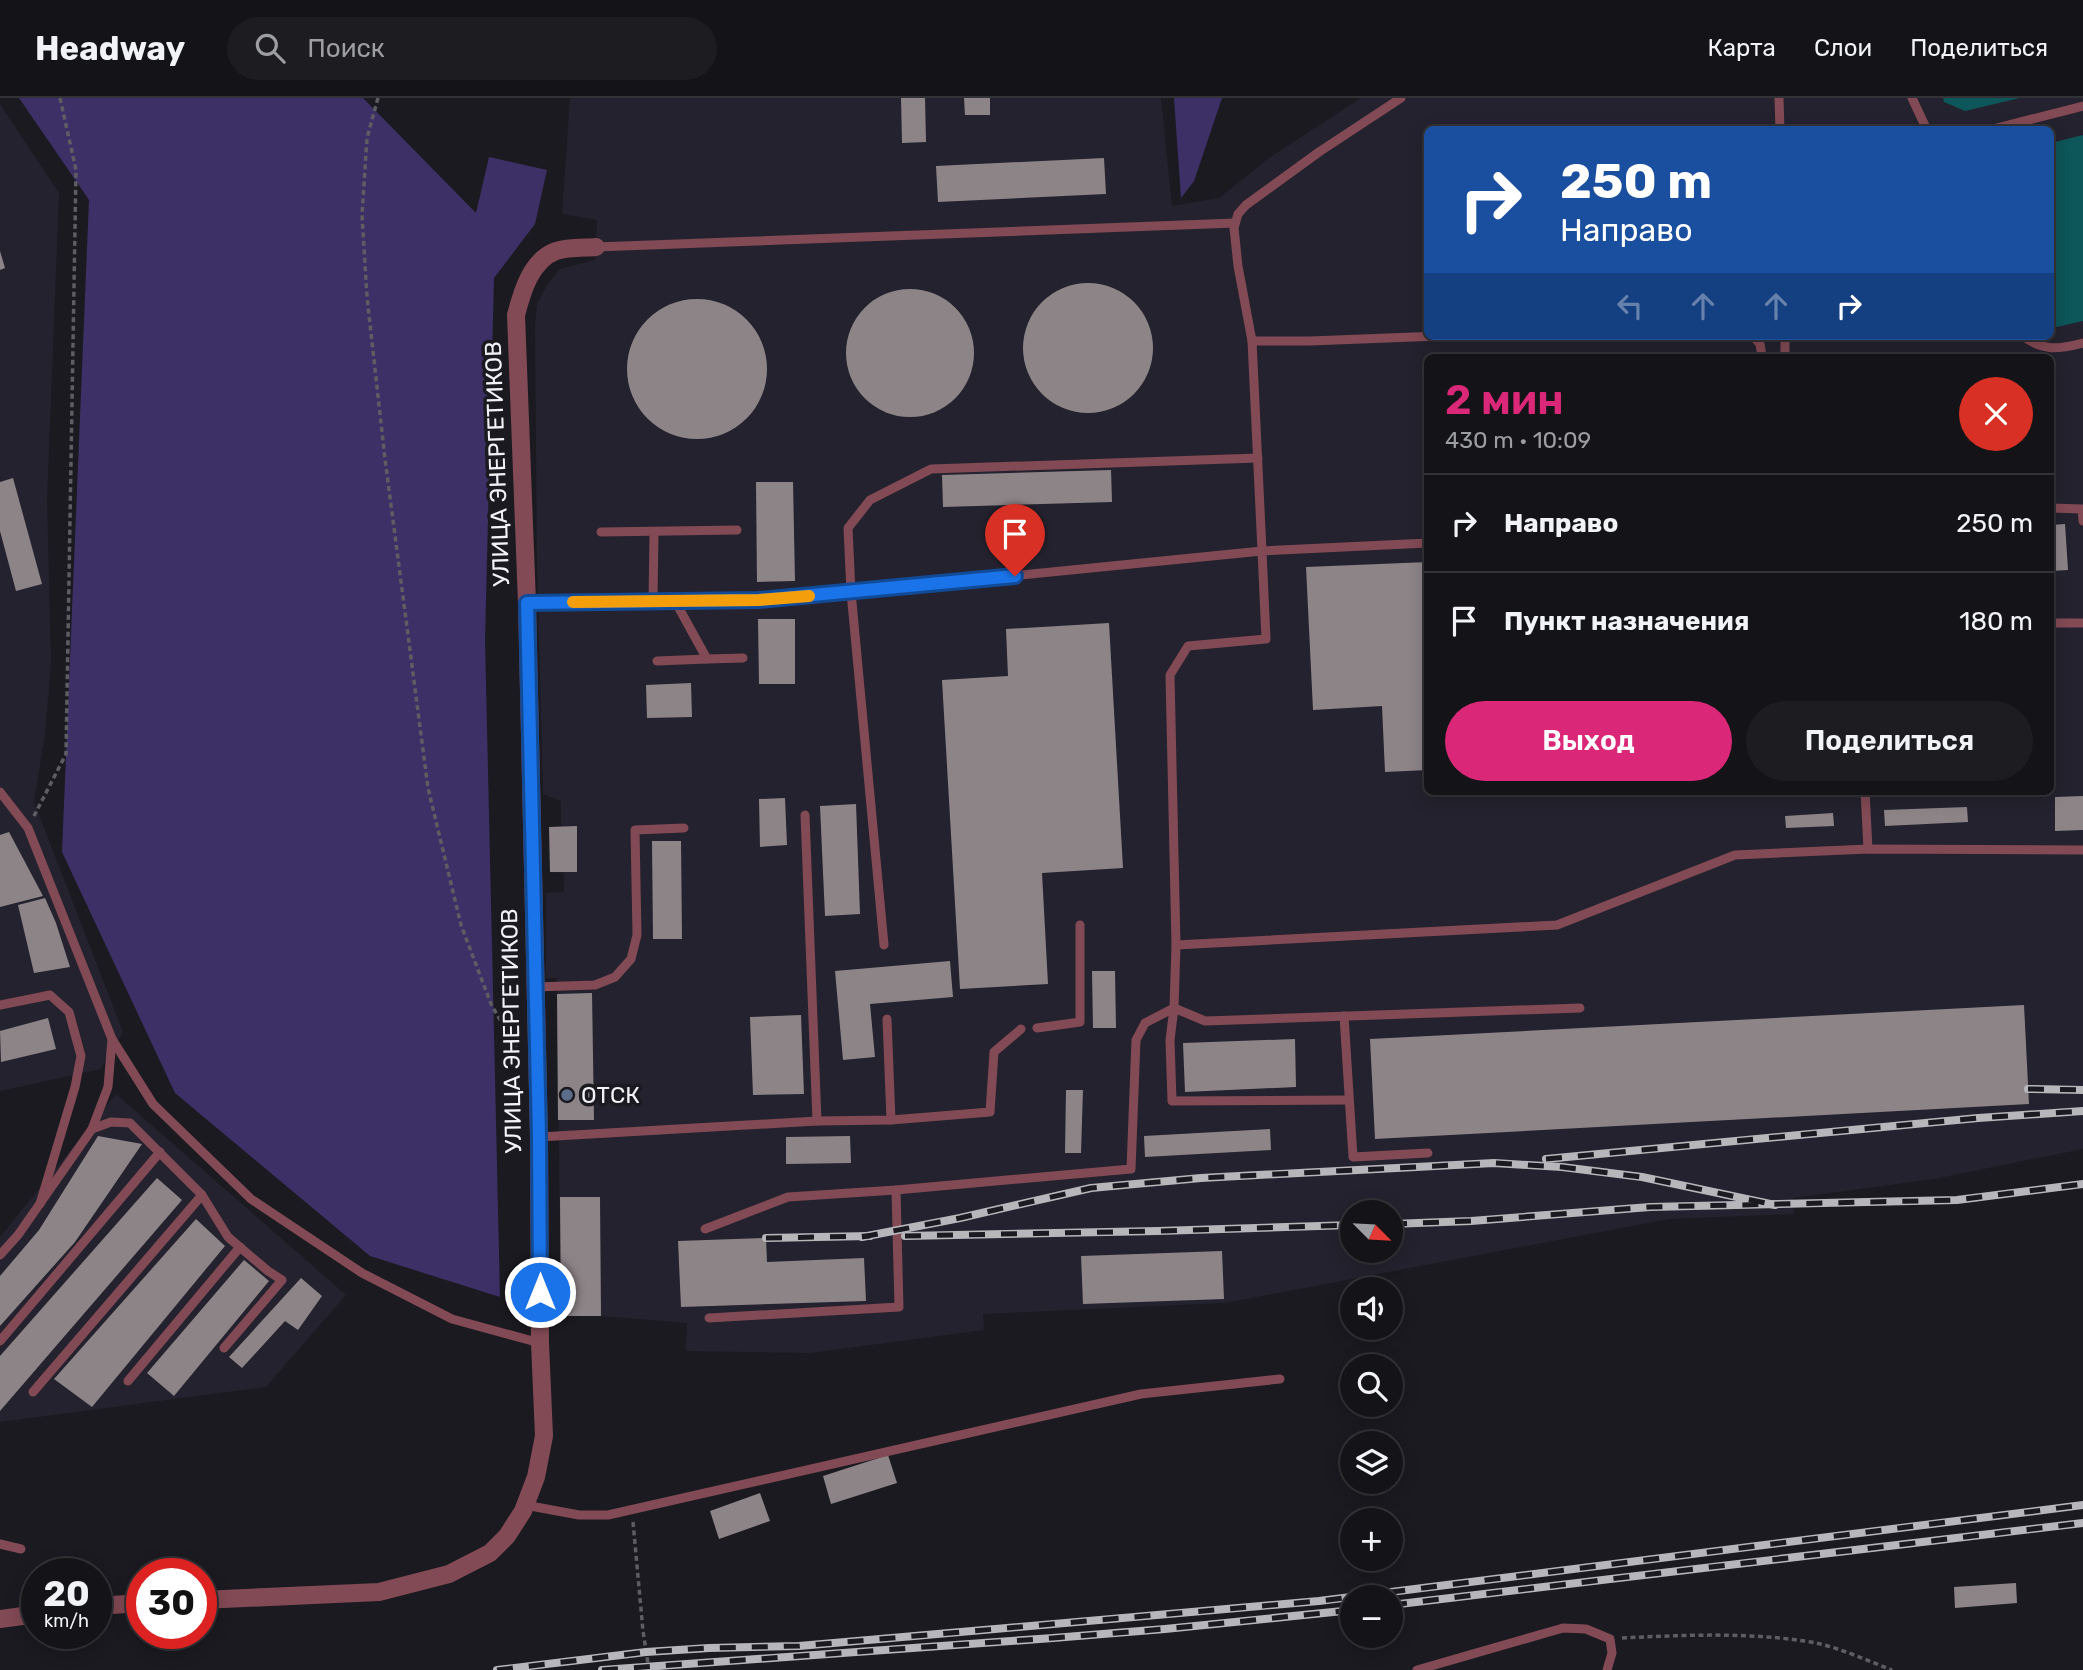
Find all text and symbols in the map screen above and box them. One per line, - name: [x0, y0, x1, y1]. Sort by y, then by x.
- search box: [227, 17, 717, 80]
- text: Headway: [35, 29, 185, 68]
- icon: search: [251, 29, 289, 67]
- text: Поиск: [307, 33, 385, 64]
- text: Карта: [1707, 34, 1776, 62]
- text: Слои: [1814, 34, 1872, 62]
- text: Поделиться: [1910, 34, 2048, 62]
- text: 250 m: [1560, 152, 1712, 210]
- icon: right: [1445, 154, 1536, 245]
- text: Направо: [1560, 211, 1693, 249]
- icon: left: [1611, 287, 1649, 325]
- icon: ahead: [1684, 287, 1722, 325]
- icon: ahead: [1757, 287, 1795, 325]
- icon: right: [1830, 287, 1868, 325]
- street label: УЛИЦА ЭНЕРГЕТИКОВ: [479, 341, 515, 587]
- text: 2 мин: [1445, 375, 1564, 425]
- button: close: [1959, 377, 2033, 451]
- text: 430 m · 10:09: [1445, 426, 1591, 454]
- pin: [985, 504, 1045, 576]
- icon: right: [1445, 504, 1483, 542]
- text: Направо: [1504, 508, 1618, 539]
- text: 250 m: [1956, 508, 2033, 539]
- icon: arrive: [996, 515, 1034, 553]
- icon: arrive: [1445, 602, 1483, 640]
- text: Пункт назначения: [1504, 606, 1749, 637]
- text: 180 m: [1959, 606, 2033, 637]
- button: Выход: [1445, 701, 1732, 781]
- button: Поделиться: [1746, 701, 2033, 781]
- street label: УЛИЦА ЭНЕРГЕТИКОВ: [495, 908, 527, 1154]
- place label: ОТСК: [581, 1081, 640, 1109]
- marker: ОТСК: [559, 1087, 575, 1103]
- north arrow: [1340, 1200, 1404, 1264]
- map controls: [1340, 1200, 1403, 1648]
- position arrow: [503, 1255, 577, 1329]
- button: sound: [1340, 1277, 1403, 1340]
- button: search: [1340, 1354, 1403, 1417]
- button: layers: [1340, 1431, 1403, 1494]
- button: +: [1340, 1508, 1403, 1571]
- speed limit sign: 30: [126, 1558, 217, 1649]
- text: 20: [43, 1573, 90, 1615]
- button: −: [1340, 1585, 1403, 1648]
- text: km/h: [44, 1610, 89, 1632]

